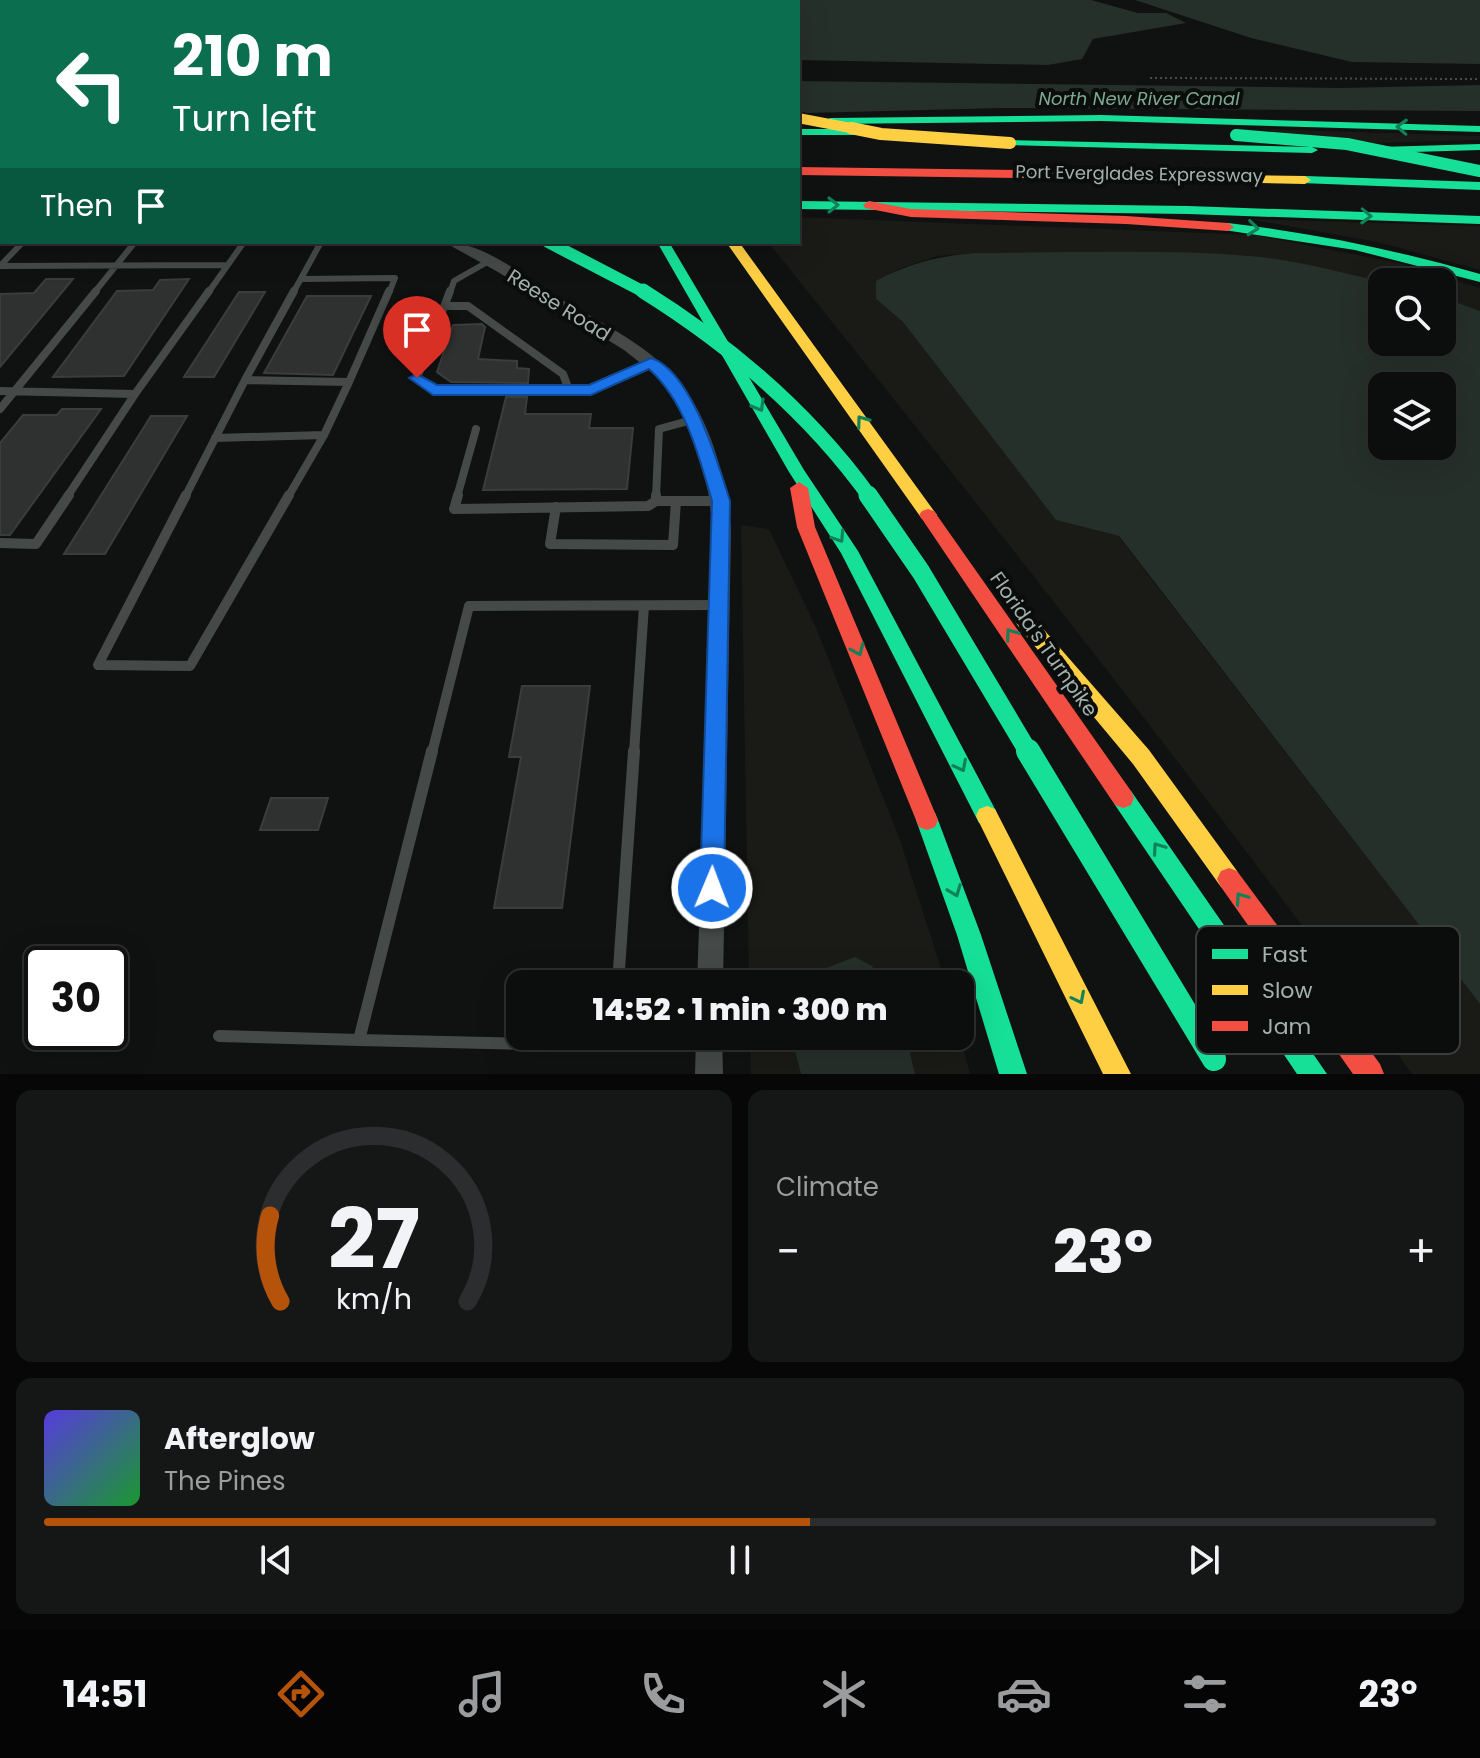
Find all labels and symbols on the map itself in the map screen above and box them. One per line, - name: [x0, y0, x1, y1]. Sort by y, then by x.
- water label: North New River Canal: [1038, 86, 1240, 111]
- one-way arrow: [1395, 119, 1408, 136]
- street label: Port Everglades Expressway: [1015, 159, 1263, 188]
- one-way arrow: [827, 196, 840, 214]
- one-way arrow: [1360, 207, 1373, 224]
- one-way arrow: [1247, 220, 1260, 237]
- street label: Reese Road: [502, 262, 616, 348]
- pin: [383, 296, 451, 378]
- one-way arrow: [749, 397, 765, 412]
- one-way arrow: [857, 415, 872, 430]
- one-way arrow: [830, 528, 845, 543]
- street label: Florida's Turnpike: [983, 566, 1105, 722]
- one-way arrow: [1006, 629, 1021, 643]
- one-way arrow: [848, 642, 864, 656]
- one-way arrow: [952, 758, 967, 773]
- one-way arrow: [1153, 843, 1168, 857]
- position arrow: [670, 846, 754, 930]
- one-way arrow: [945, 884, 962, 898]
- one-way arrow: [1236, 892, 1251, 906]
- legend: [1196, 926, 1460, 1054]
- text: Fast: [1262, 939, 1307, 970]
- speed limit sign: 30: [24, 946, 128, 1050]
- text: Slow: [1262, 975, 1312, 1006]
- one-way arrow: [1069, 990, 1085, 1005]
- text: Jam: [1262, 1011, 1311, 1042]

